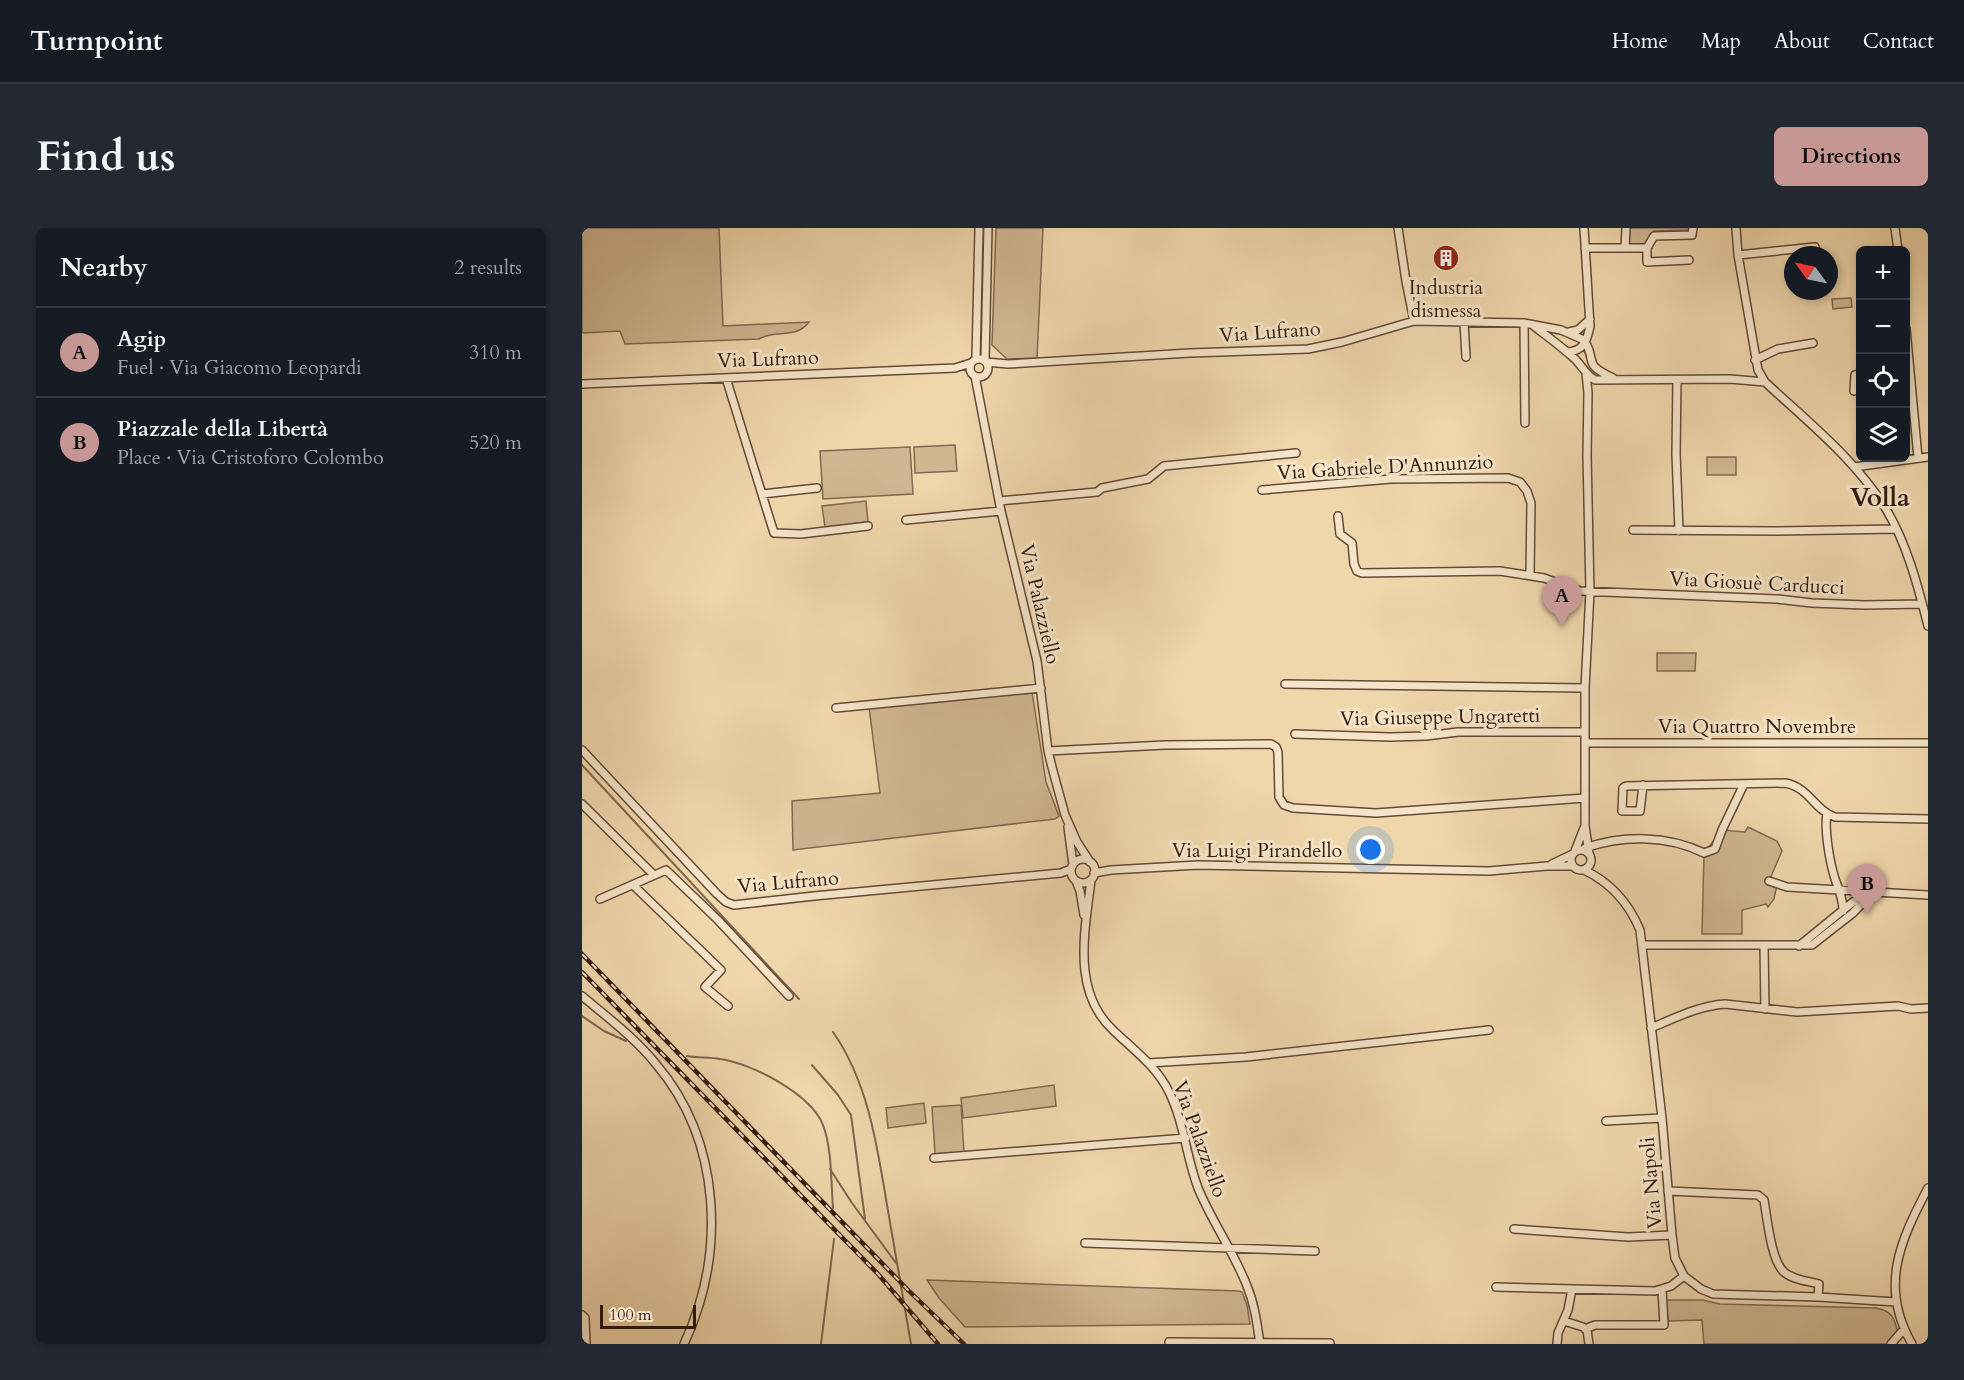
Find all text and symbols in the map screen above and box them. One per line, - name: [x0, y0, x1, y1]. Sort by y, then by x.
- text: Turnpoint: [30, 22, 163, 60]
- text: Home: [1612, 27, 1668, 56]
- text: Map: [1701, 27, 1741, 56]
- text: About: [1774, 27, 1830, 56]
- text: Contact: [1863, 27, 1934, 56]
- button: Directions: [1774, 127, 1928, 186]
- text: Find us: [36, 128, 176, 185]
- building icon: Industria dismessa: [1431, 243, 1461, 273]
- north arrow: [1784, 246, 1838, 300]
- map controls: [1856, 246, 1910, 462]
- button: +: [1856, 246, 1910, 300]
- text: Nearby: [60, 250, 148, 285]
- text: 2 results: [454, 254, 522, 281]
- place label: Industria dismessa: [1409, 274, 1484, 324]
- button: −: [1856, 300, 1910, 354]
- street label: Via Lufrano: [1218, 315, 1322, 349]
- text: Agip: [117, 324, 166, 354]
- text: A: [72, 339, 87, 366]
- text: 310 m: [469, 339, 522, 366]
- street label: Via Lufrano: [717, 344, 819, 374]
- text: Fuel · Via Giacomo Leopardi: [117, 354, 362, 381]
- button: locate: [1856, 354, 1910, 408]
- button: layers: [1856, 408, 1910, 462]
- text: Piazzale della Libertà: [117, 414, 328, 444]
- text: B: [72, 429, 87, 456]
- text: 520 m: [469, 429, 522, 456]
- text: Place · Via Cristoforo Colombo: [117, 444, 384, 471]
- street label: Via Gabriele D'Annunzio: [1276, 448, 1494, 486]
- district label: Volla: [1850, 480, 1910, 515]
- street label: Via Palazziello: [1013, 541, 1067, 667]
- street label: Via Giosuè Carducci: [1669, 565, 1846, 601]
- pin: A: [1542, 576, 1582, 626]
- street label: Via Giuseppe Ungaretti: [1340, 702, 1541, 732]
- street label: Via Quattro Novembre: [1658, 713, 1856, 740]
- your location: [1356, 835, 1385, 864]
- street label: Via Luigi Pirandello: [1172, 837, 1343, 864]
- street label: Via Lufrano: [736, 864, 840, 900]
- pin: B: [1848, 864, 1886, 914]
- street label: Via Palazziello: [1166, 1077, 1234, 1201]
- street label: Via Napoli: [1634, 1136, 1668, 1230]
- scale bar: [600, 1302, 696, 1330]
- text: 100 m: [609, 1304, 651, 1326]

